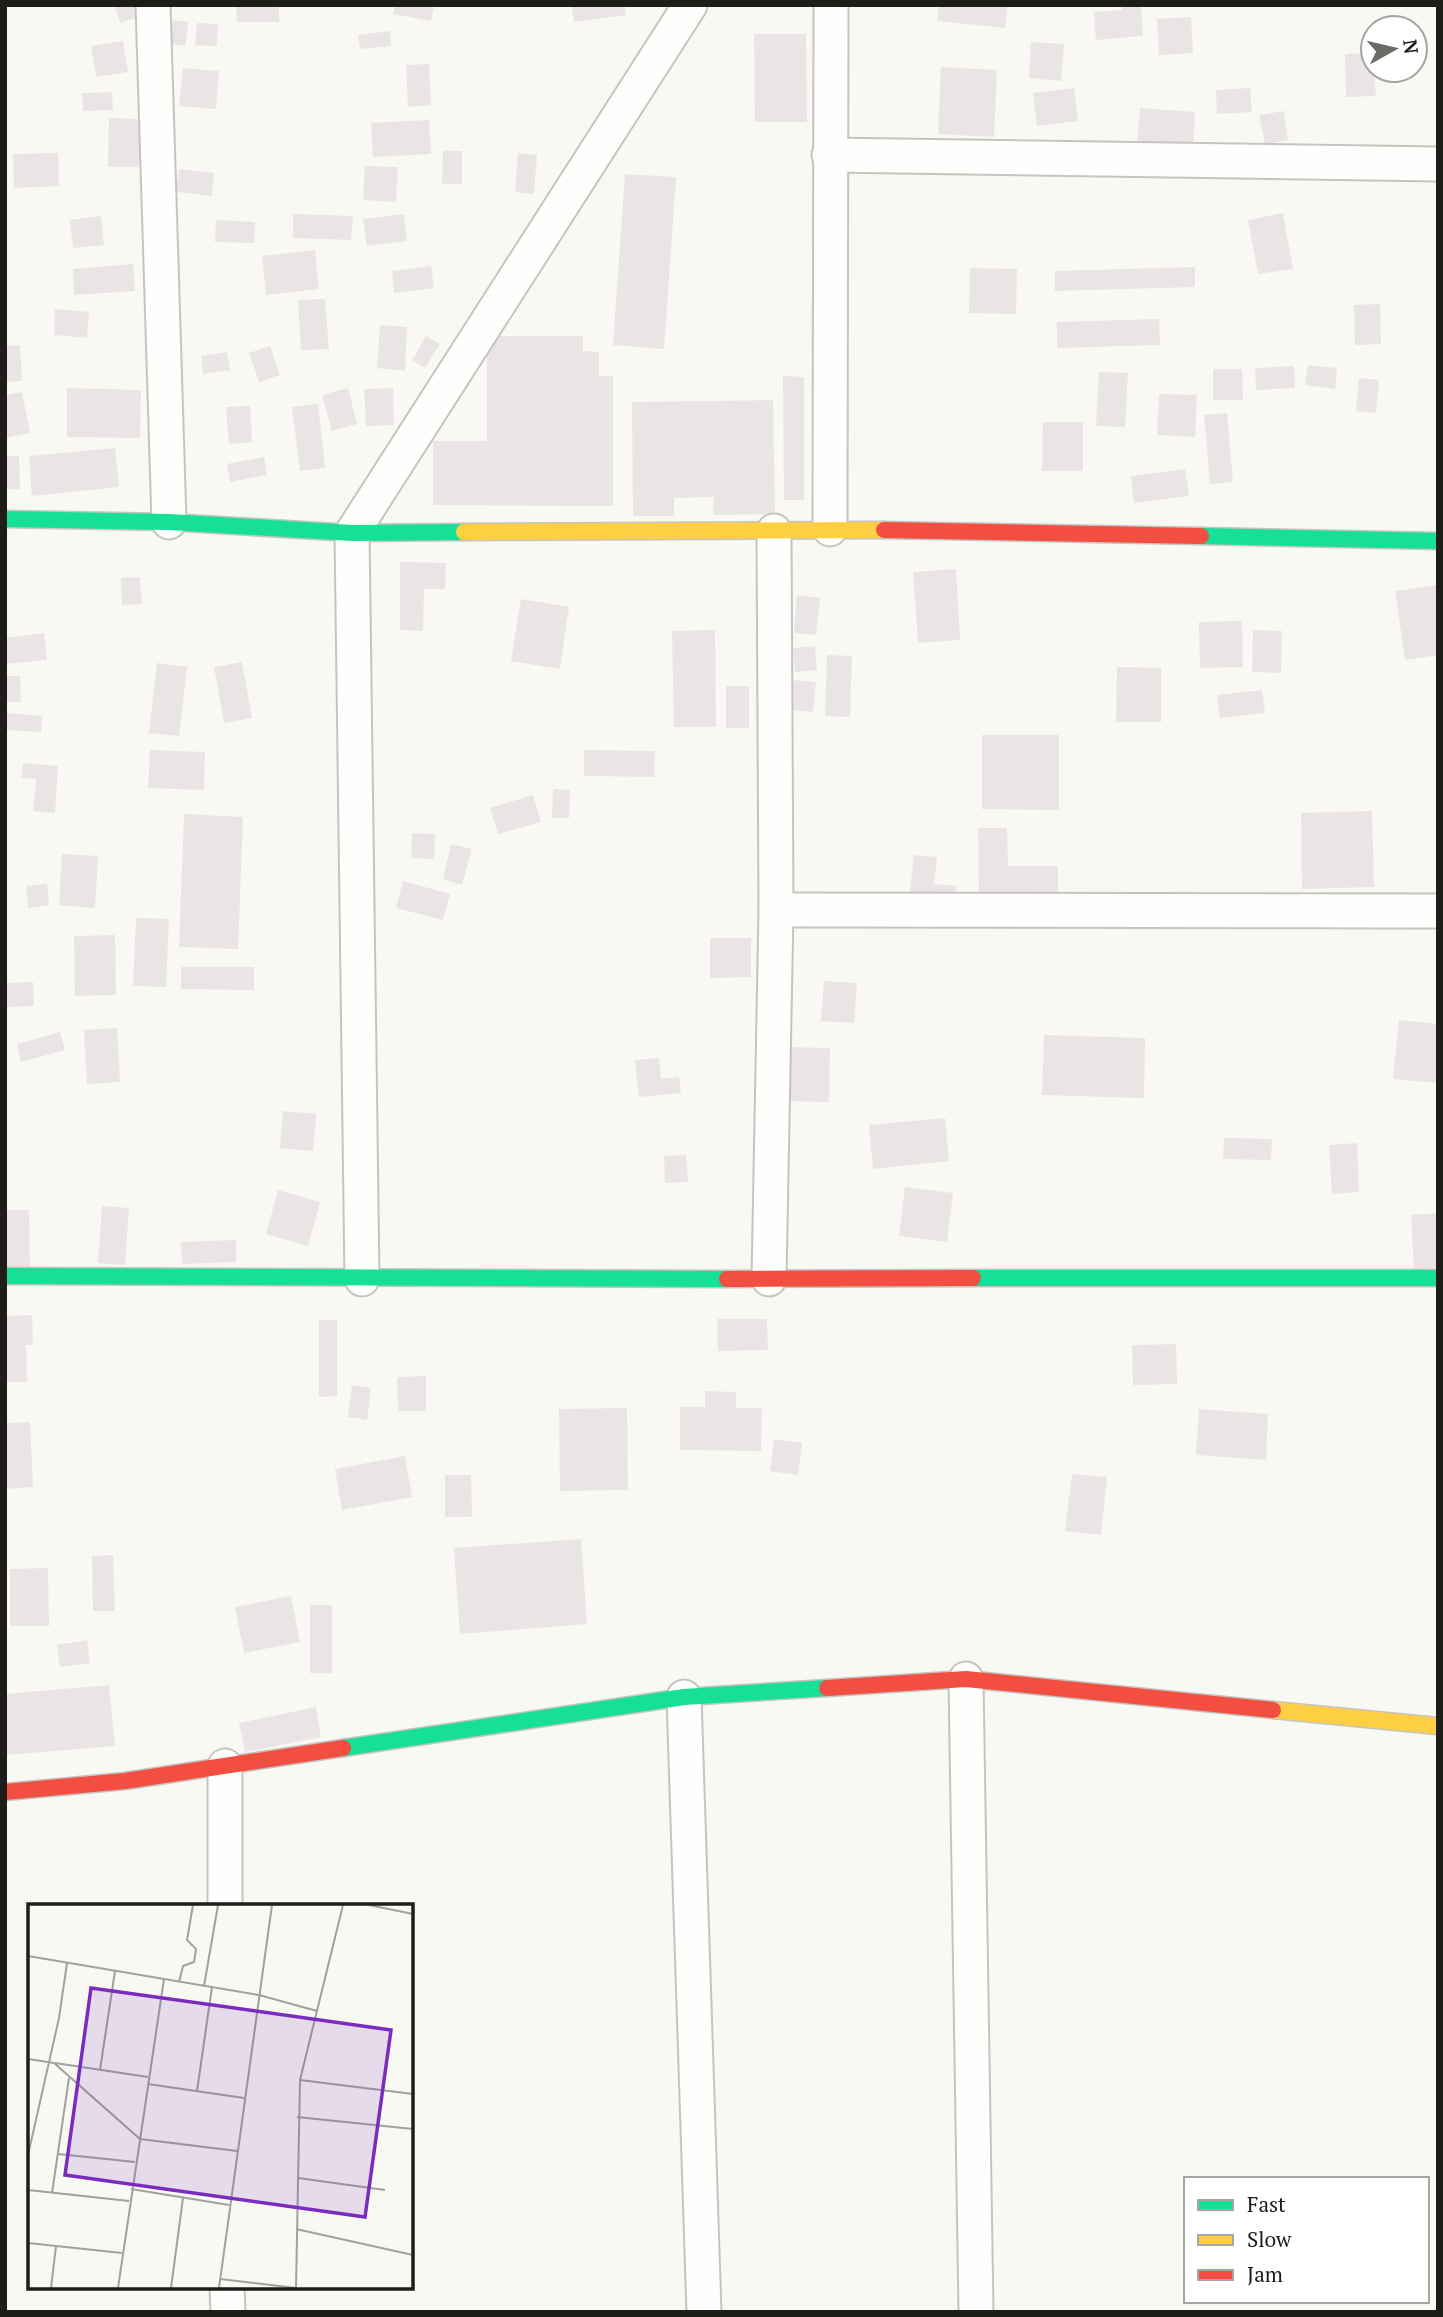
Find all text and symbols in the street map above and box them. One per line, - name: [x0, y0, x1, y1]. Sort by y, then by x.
- north arrow: [1359, 14, 1429, 84]
- text: N: [1398, 38, 1425, 56]
- inset map: [28, 1904, 413, 2289]
- legend: [1184, 2177, 1429, 2303]
- text: Fast: [1247, 2190, 1286, 2218]
- text: Slow: [1247, 2225, 1292, 2253]
- text: Jam: [1247, 2260, 1283, 2288]

